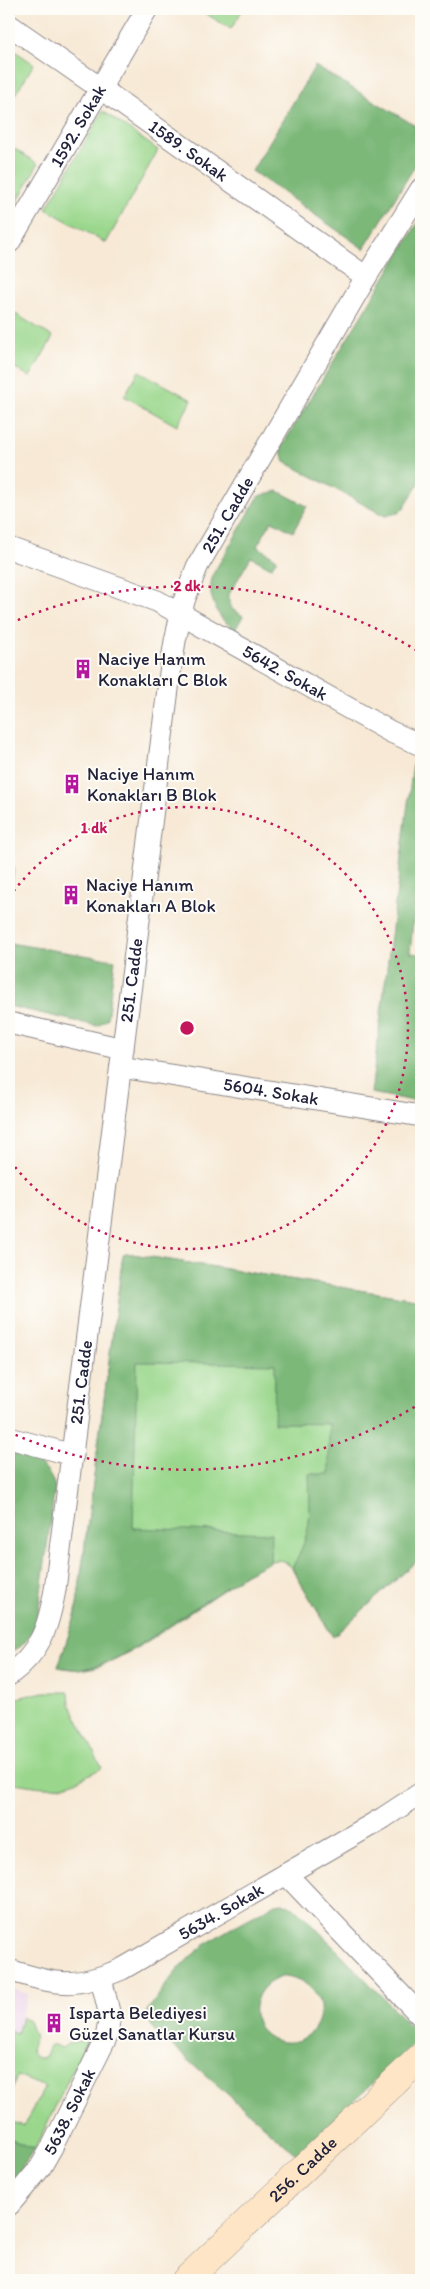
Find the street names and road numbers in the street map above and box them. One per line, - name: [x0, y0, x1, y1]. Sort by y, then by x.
- street label: 1592. Sokak: [45, 81, 111, 171]
- street label: 1589. Sokak: [144, 115, 232, 186]
- street label: 251. Cadde: [197, 473, 258, 557]
- street label: 5642. Sokak: [238, 640, 332, 705]
- street label: 251. Cadde: [115, 937, 148, 1024]
- street label: 5604. Sokak: [222, 1073, 320, 1110]
- street label: 251. Cadde: [65, 1339, 97, 1426]
- street label: 5634. Sokak: [174, 1878, 268, 1945]
- street label: 5638. Sokak: [39, 2065, 100, 2159]
- street label: 256. Cadde: [264, 2132, 342, 2207]

